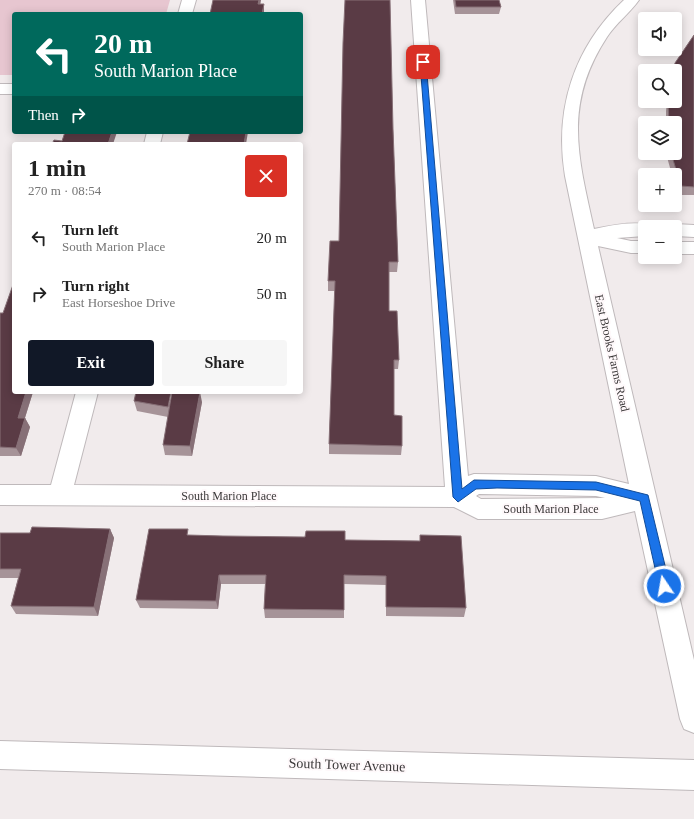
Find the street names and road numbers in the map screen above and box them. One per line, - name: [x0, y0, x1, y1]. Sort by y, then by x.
- street label: East Brooks Farms Road: [592, 293, 632, 413]
- street label: South Marion Place: [181, 489, 277, 503]
- street label: South Marion Place: [503, 502, 599, 516]
- street label: South Tower Avenue: [288, 755, 406, 775]

